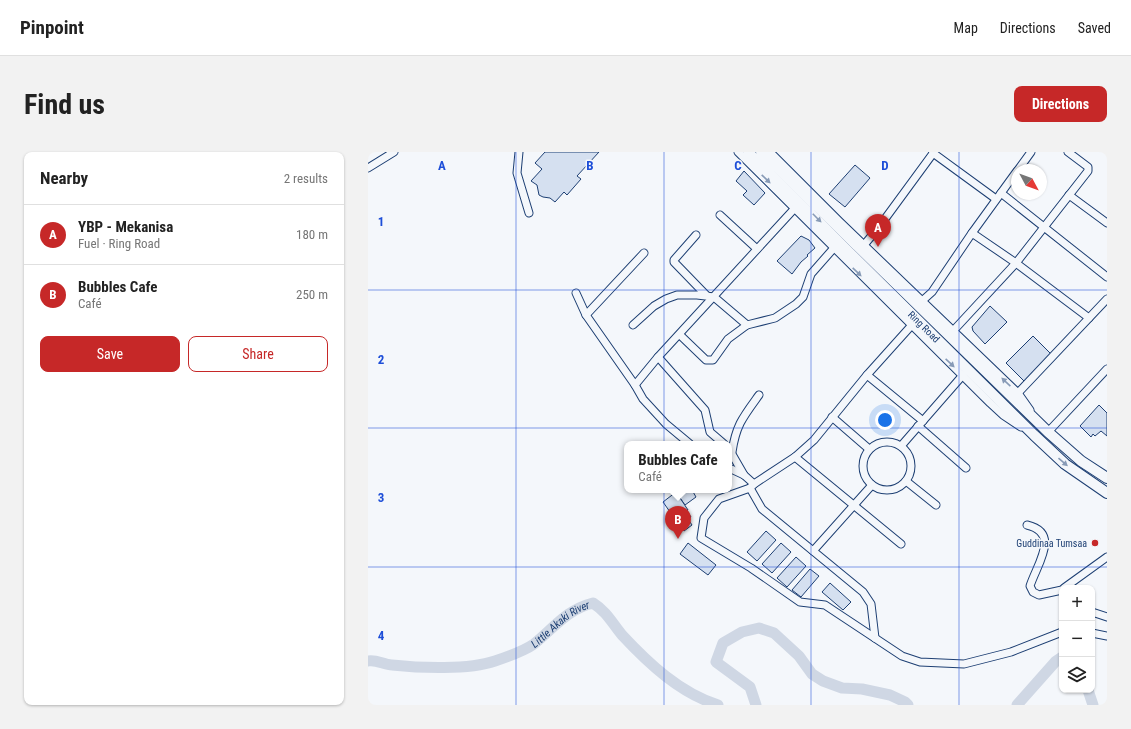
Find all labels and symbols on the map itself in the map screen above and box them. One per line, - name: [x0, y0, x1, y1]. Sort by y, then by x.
- text: A: [438, 158, 446, 173]
- text: B: [586, 158, 594, 173]
- text: C: [734, 158, 742, 173]
- text: D: [881, 158, 889, 173]
- north arrow: [1011, 164, 1047, 200]
- one-way arrow: [761, 174, 771, 184]
- one-way arrow: [812, 213, 822, 223]
- text: 1: [378, 214, 384, 229]
- pin: A: [865, 214, 891, 247]
- one-way arrow: [852, 267, 862, 277]
- street label: Ring Road: [906, 309, 942, 345]
- text: 2: [378, 352, 385, 367]
- one-way arrow: [945, 358, 955, 368]
- one-way arrow: [1002, 378, 1011, 387]
- your location: [875, 410, 895, 430]
- one-way arrow: [1058, 457, 1068, 466]
- text: 3: [378, 490, 384, 505]
- pin: B: [665, 506, 691, 539]
- place label: Guddinaa Tumsaa: [1016, 538, 1087, 549]
- marker: Guddinaa Tumsaa: [1090, 538, 1100, 548]
- water label: Little Akaki River: [529, 598, 592, 651]
- text: 4: [378, 628, 385, 643]

